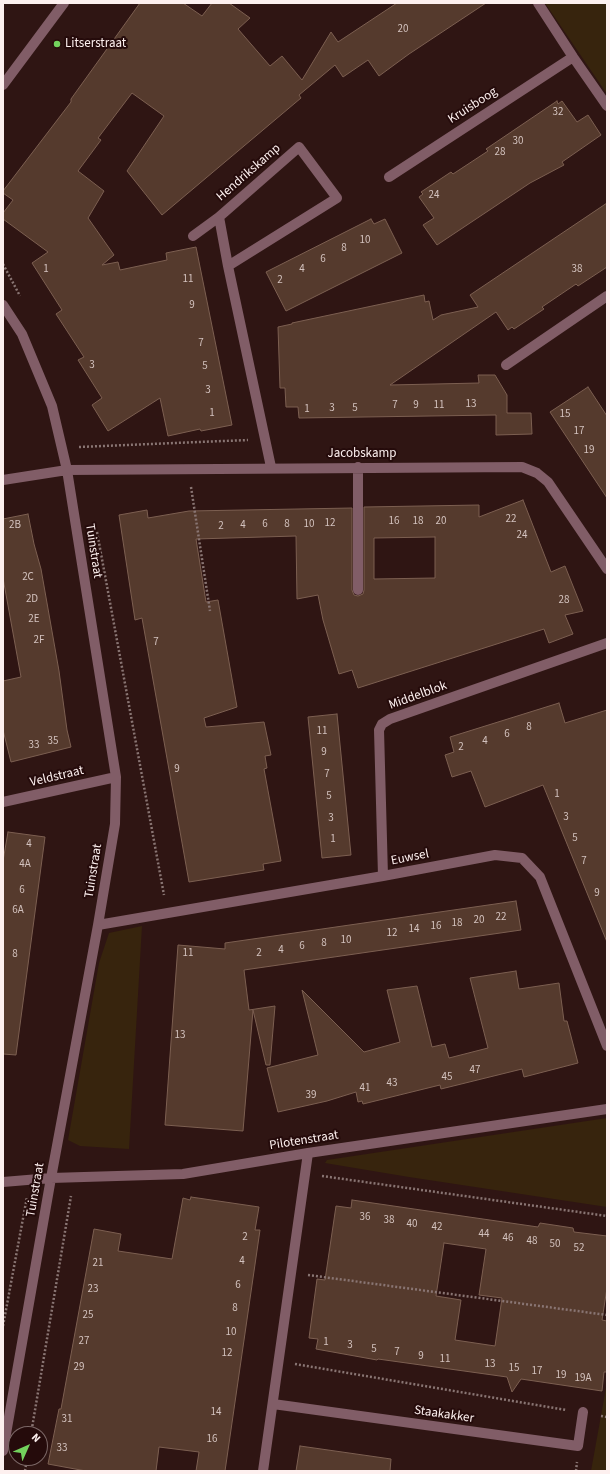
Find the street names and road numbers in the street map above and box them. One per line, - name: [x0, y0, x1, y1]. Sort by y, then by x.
- street label: Kruisboog: [445, 84, 501, 128]
- street label: Hendrikskamp: [214, 141, 284, 205]
- street label: Jacobskamp: [328, 446, 396, 462]
- street label: Tuinstraat: [81, 523, 105, 579]
- street label: Middelblok: [387, 678, 449, 714]
- street label: Veldstraat: [29, 763, 85, 791]
- street label: Tuinstraat: [82, 843, 106, 899]
- street label: Euwsel: [390, 847, 430, 869]
- street label: Pilotenstraat: [268, 1128, 340, 1154]
- street label: Tuinstraat: [24, 1162, 48, 1218]
- street label: Staakakker: [413, 1403, 475, 1427]

